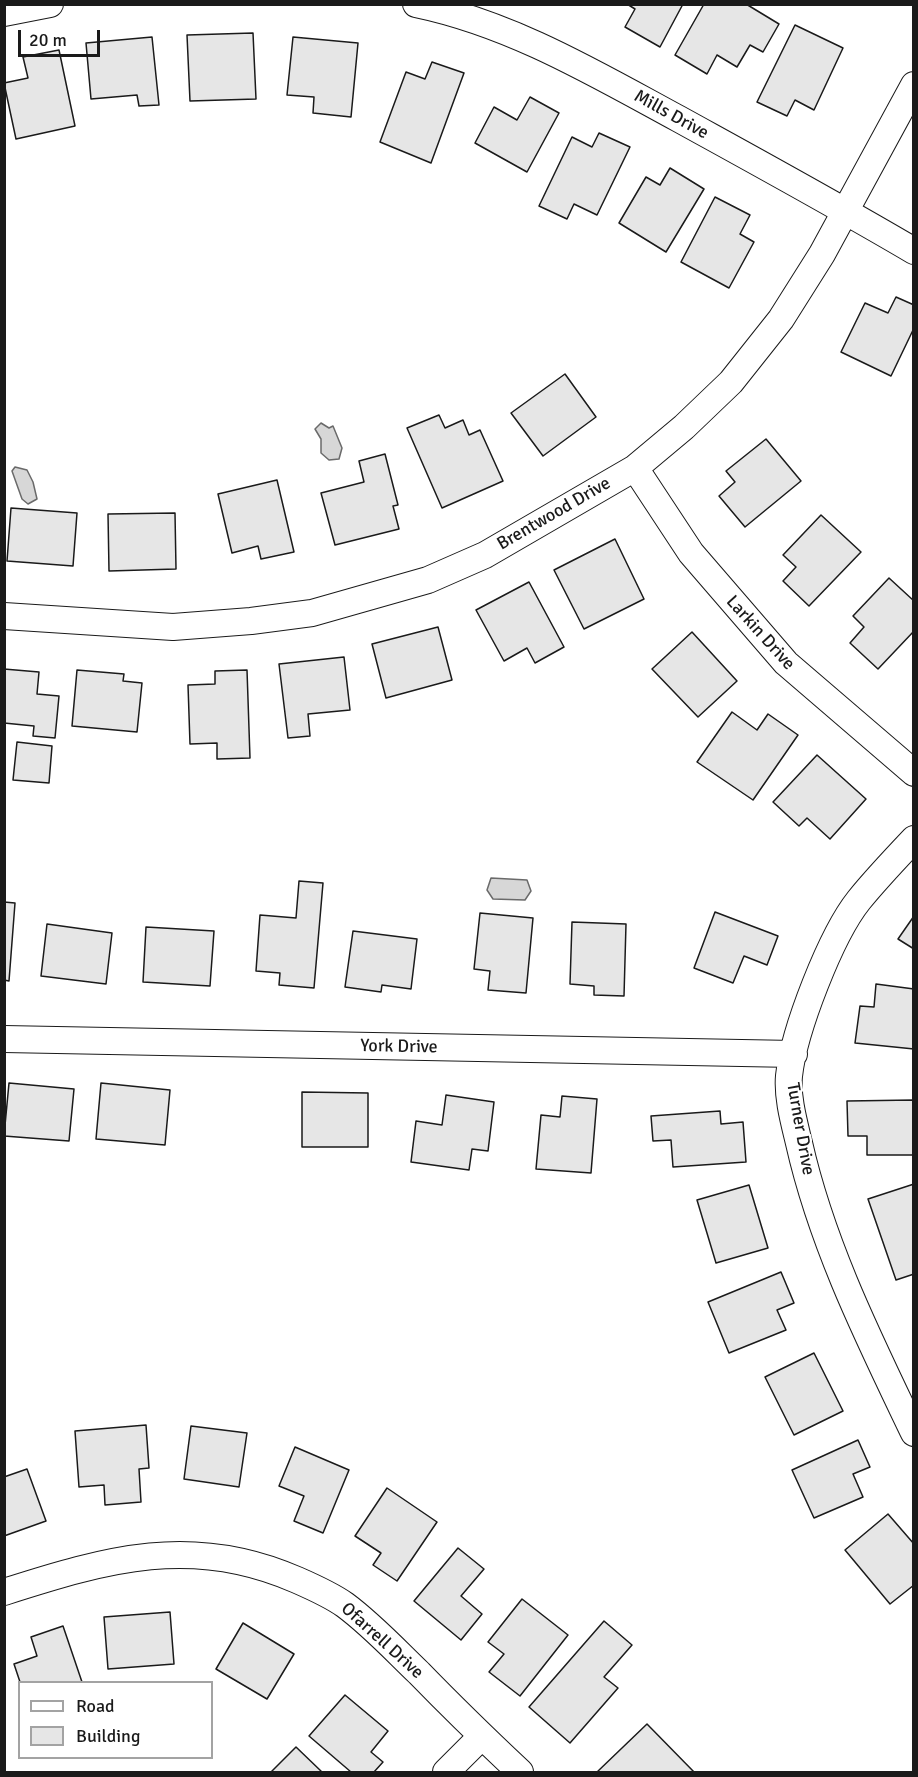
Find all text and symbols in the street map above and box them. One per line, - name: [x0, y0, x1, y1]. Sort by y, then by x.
- scale bar: [21, 18, 104, 56]
- text: 20 m: [29, 29, 67, 51]
- street label: Mills Drive: [630, 86, 712, 144]
- street label: Brentwood Drive: [493, 473, 615, 555]
- street label: Larkin Drive: [721, 591, 799, 675]
- street label: York Drive: [360, 1036, 438, 1058]
- street label: Turner Drive: [781, 1081, 819, 1177]
- street label: Ofarrell Drive: [336, 1598, 428, 1684]
- legend: [18, 1681, 213, 1759]
- text: Road: [76, 1695, 115, 1717]
- text: Building: [76, 1725, 140, 1747]

